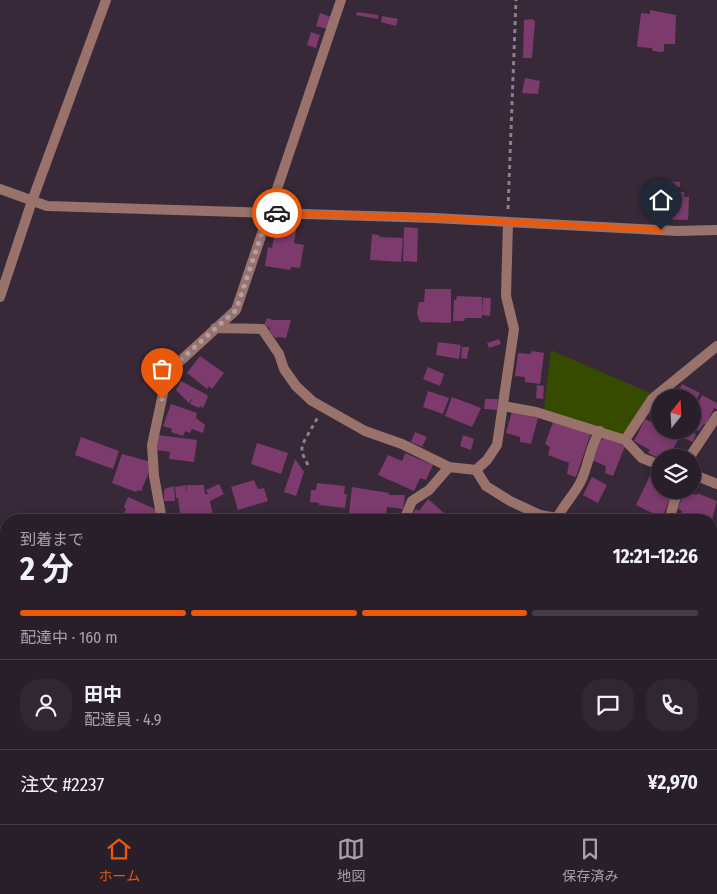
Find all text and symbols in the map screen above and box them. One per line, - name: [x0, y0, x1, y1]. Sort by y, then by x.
- pin: [640, 179, 682, 230]
- icon: home: [647, 186, 675, 214]
- courier: [252, 188, 302, 238]
- icon: car: [263, 199, 291, 227]
- pin: [141, 348, 183, 399]
- icon: bag: [148, 355, 176, 383]
- north arrow: [651, 389, 701, 439]
- map controls: [651, 389, 701, 499]
- button: layers: [651, 449, 701, 499]
- text: 到着まで: [20, 530, 84, 549]
- text: 12:21–12:26: [613, 545, 698, 568]
- text: 2 分: [20, 550, 73, 588]
- text: 配達中 · 160 m: [20, 628, 118, 647]
- button: person: [20, 679, 72, 731]
- button: chat: [582, 679, 634, 731]
- button: phone: [646, 679, 698, 731]
- text: 田中: [84, 683, 122, 706]
- text: 配達員 · 4.9: [84, 710, 161, 729]
- text: ¥2,970: [648, 771, 698, 794]
- text: 注文 #2237: [20, 773, 104, 796]
- tab: ホーム: [99, 835, 140, 885]
- tab: 地図: [337, 835, 365, 885]
- tab: 保存済み: [562, 835, 618, 885]

